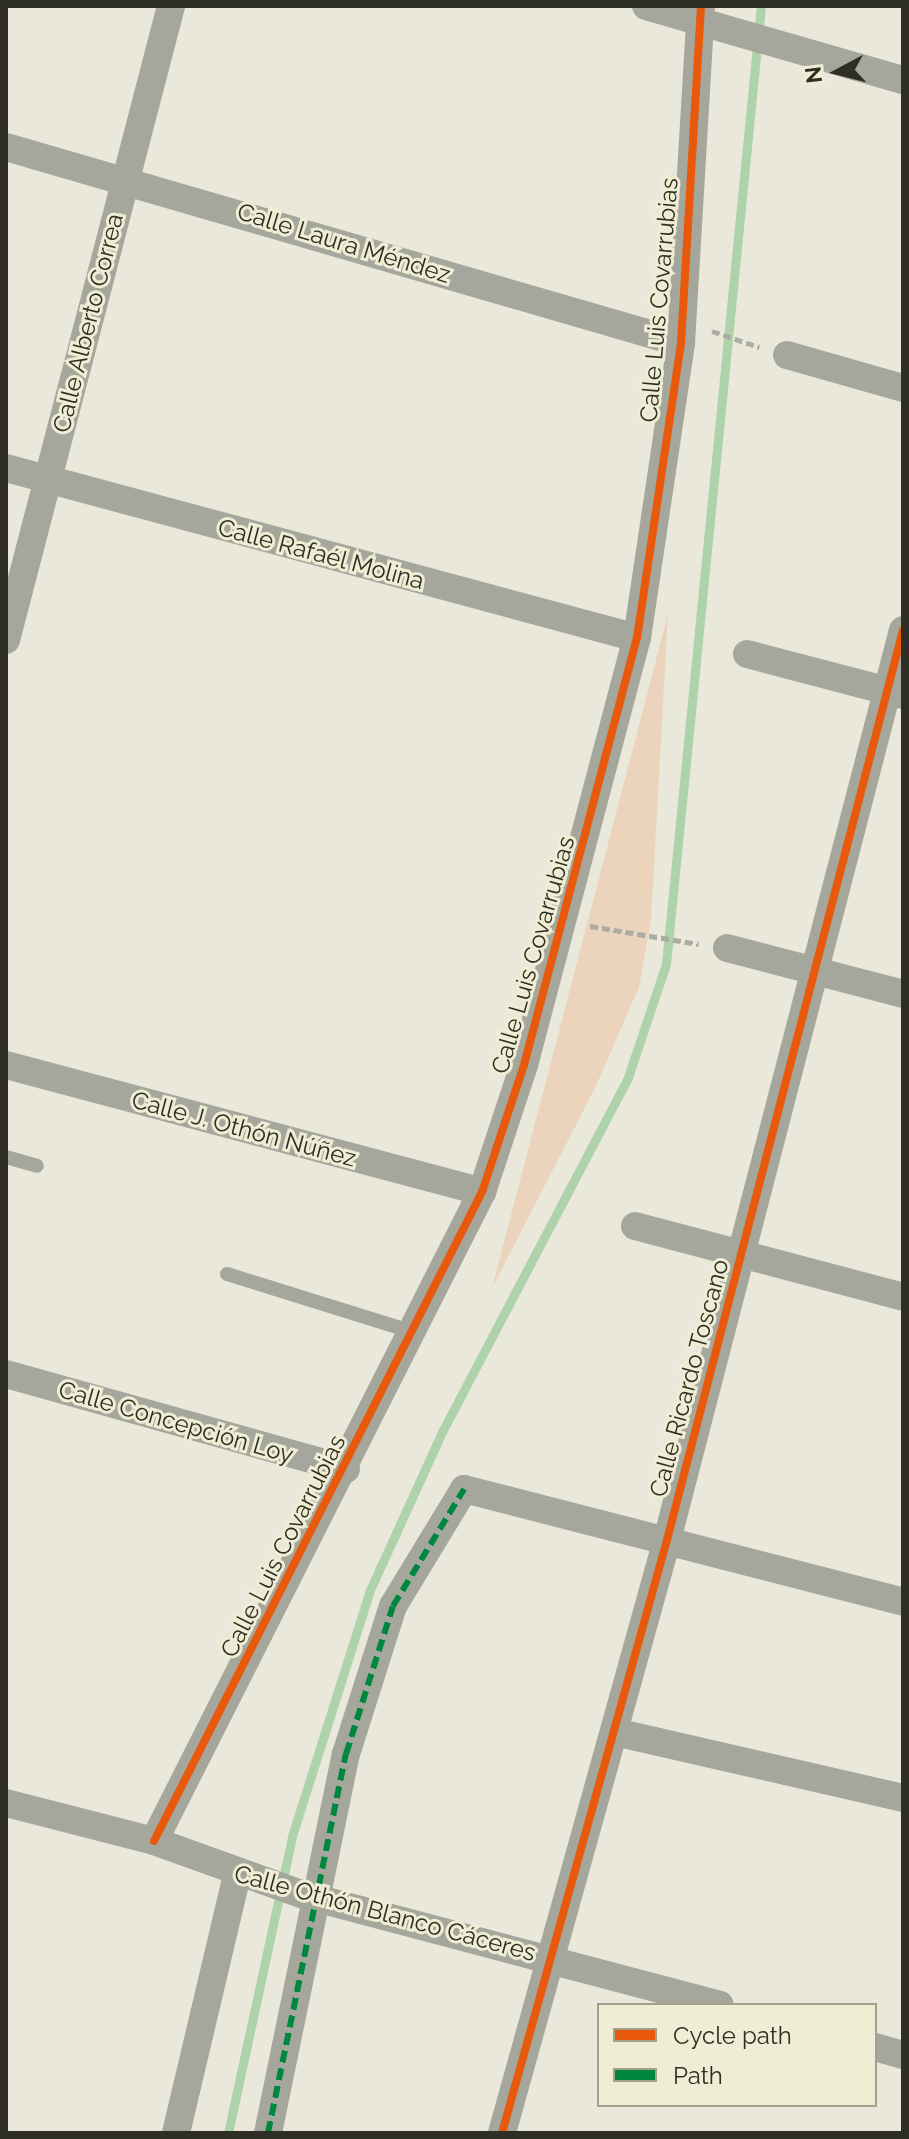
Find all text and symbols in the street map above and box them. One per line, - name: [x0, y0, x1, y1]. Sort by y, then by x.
- north arrow: [797, 32, 877, 112]
- text: N: [799, 65, 827, 85]
- street label: Calle Luis Covarrubias: [634, 176, 684, 424]
- street label: Calle Laura Méndez: [234, 197, 454, 289]
- street label: Calle Alberto Correa: [47, 210, 129, 436]
- street label: Calle Rafaél Molina: [214, 513, 428, 595]
- street label: Calle Luis Covarrubias: [485, 833, 581, 1077]
- street label: Calle J. Othón Núñez: [128, 1085, 360, 1173]
- street label: Calle Ricardo Toscano: [643, 1256, 735, 1500]
- street label: Calle Concepción Loy: [55, 1375, 297, 1469]
- street label: Calle Luis Covarrubias: [214, 1430, 352, 1662]
- street label: Calle Othón Blanco Cáceres: [231, 1859, 539, 1967]
- legend: [597, 2003, 877, 2107]
- text: Cycle path: [673, 2021, 792, 2050]
- text: Path: [673, 2061, 723, 2090]

